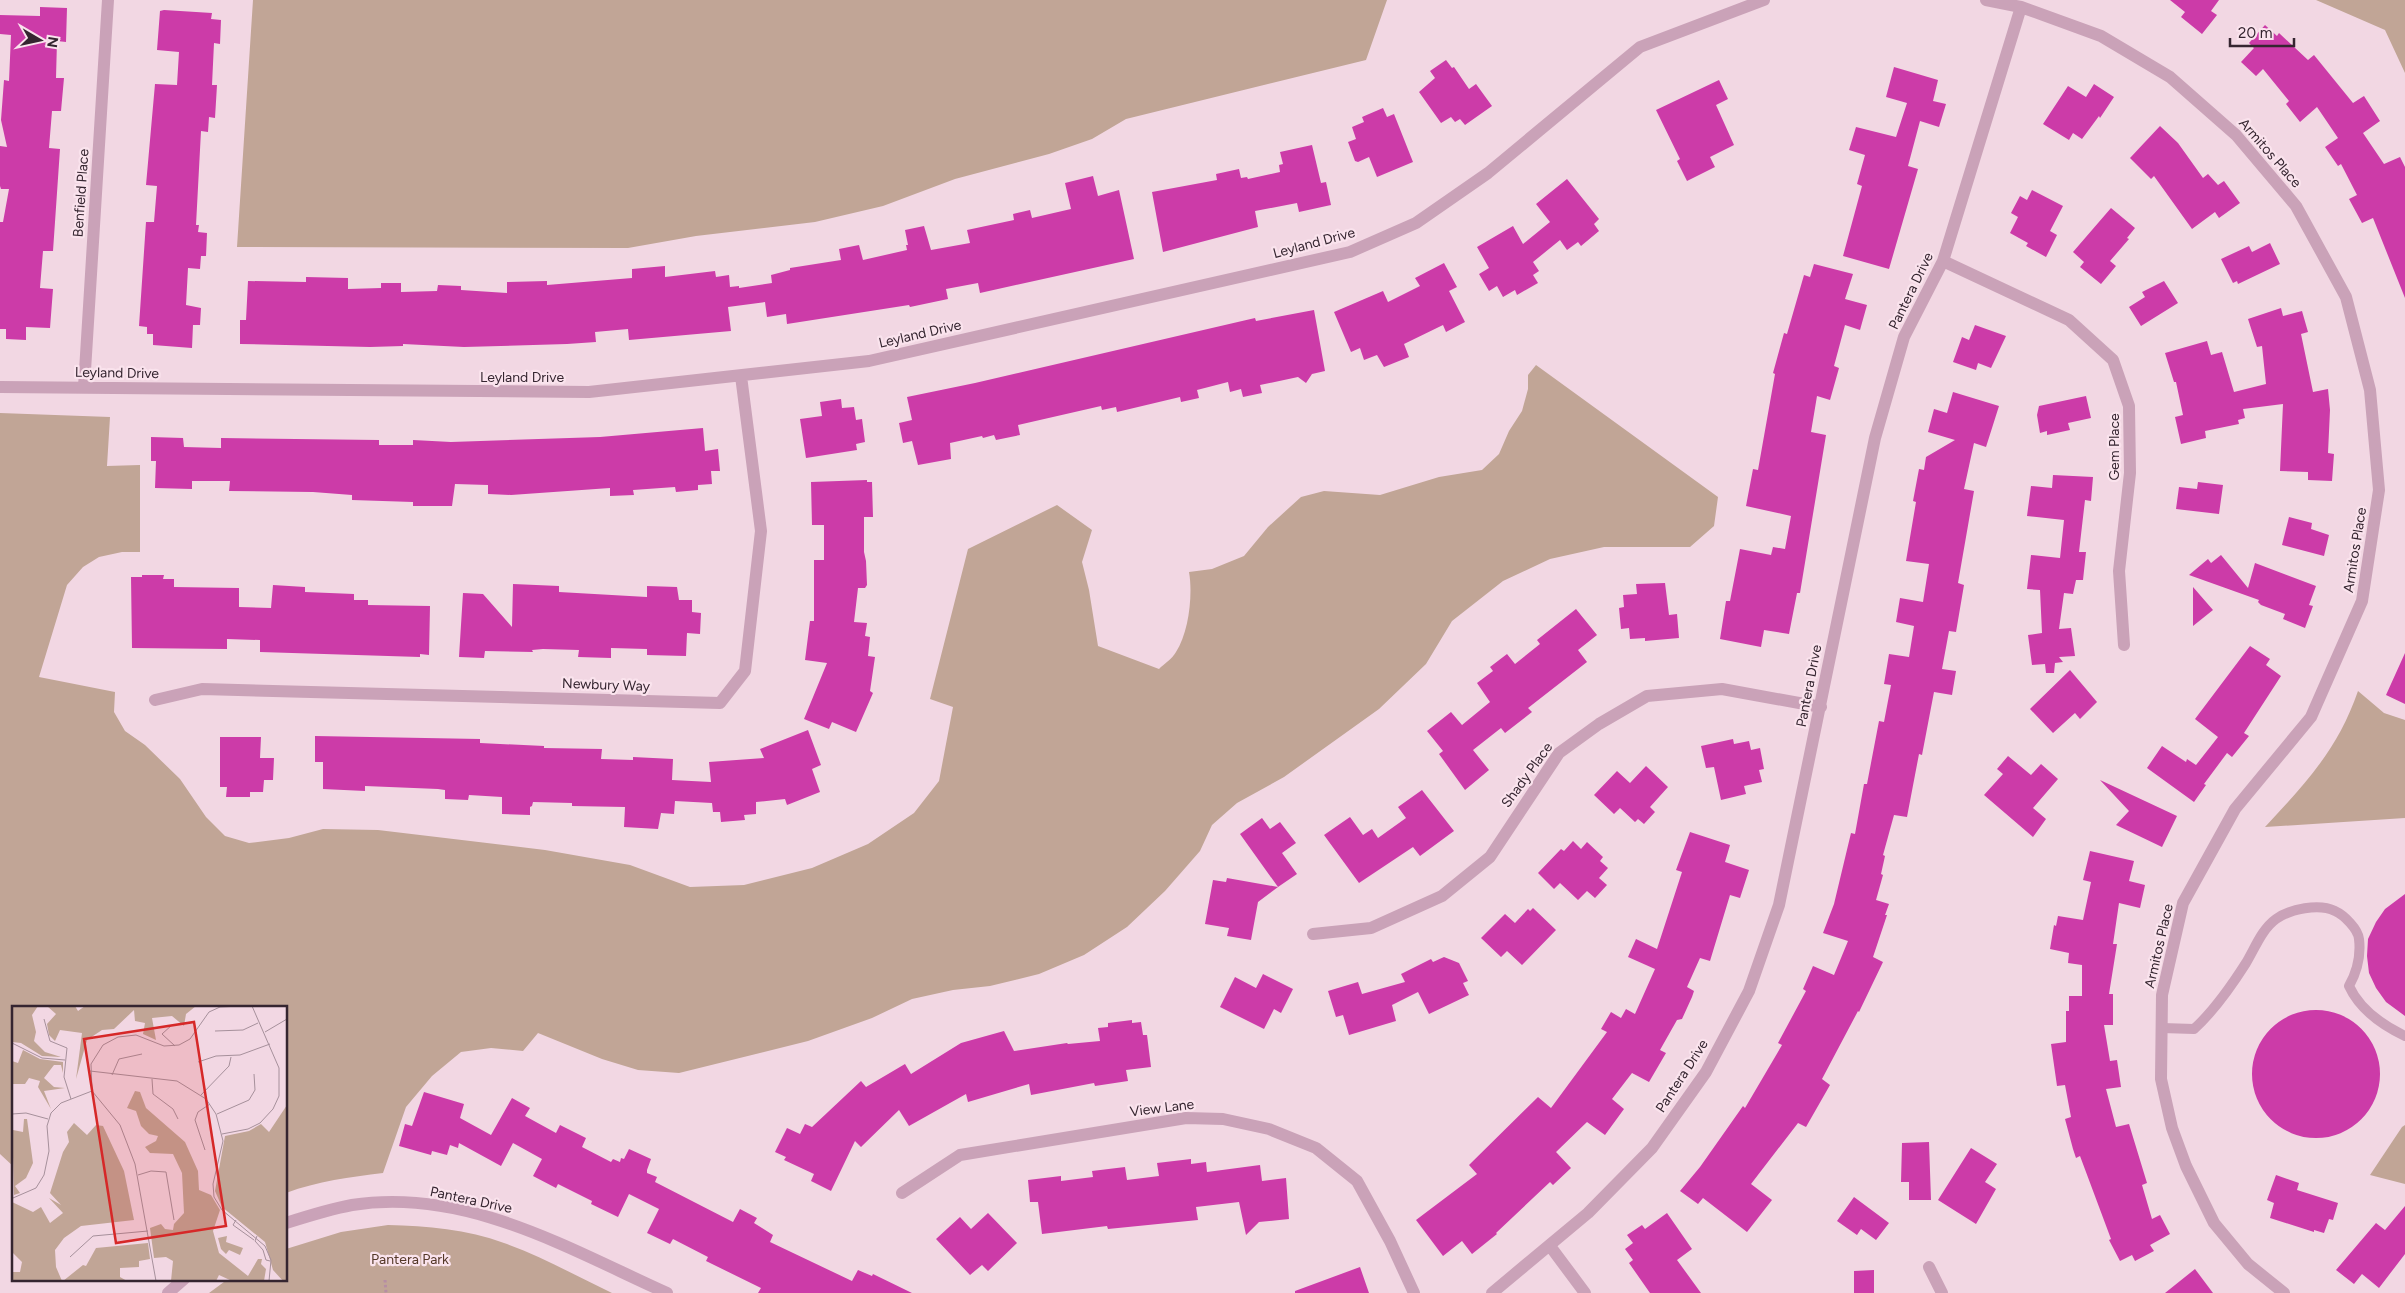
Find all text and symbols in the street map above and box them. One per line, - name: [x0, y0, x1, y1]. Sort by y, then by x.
- north arrow: [15, 15, 65, 65]
- scale bar: [2230, 15, 2294, 47]
- text: 20 m: [2238, 24, 2272, 42]
- text: N: [43, 35, 62, 49]
- street label: Armitos Place: [2235, 115, 2305, 191]
- street label: Benfield Place: [69, 148, 93, 238]
- street label: Leyland Drive: [1271, 224, 1357, 262]
- street label: Pantera Drive: [1885, 249, 1937, 332]
- street label: Leyland Drive: [877, 316, 963, 352]
- street label: Leyland Drive: [75, 364, 160, 382]
- street label: Leyland Drive: [480, 369, 564, 386]
- street label: Gem Place: [2106, 413, 2123, 481]
- street label: Armitos Place: [2340, 506, 2370, 594]
- street label: Pantera Drive: [1793, 643, 1825, 729]
- street label: Newbury Way: [562, 675, 651, 695]
- street label: Shady Place: [1498, 739, 1556, 811]
- street label: Armitos Place: [2141, 902, 2177, 990]
- inset map: [12, 1006, 288, 1280]
- street label: Pantera Drive: [1652, 1036, 1712, 1116]
- street label: View Lane: [1129, 1096, 1196, 1120]
- street label: Pantera Drive: [428, 1183, 514, 1217]
- park label: Pantera Park: [371, 1251, 449, 1268]

